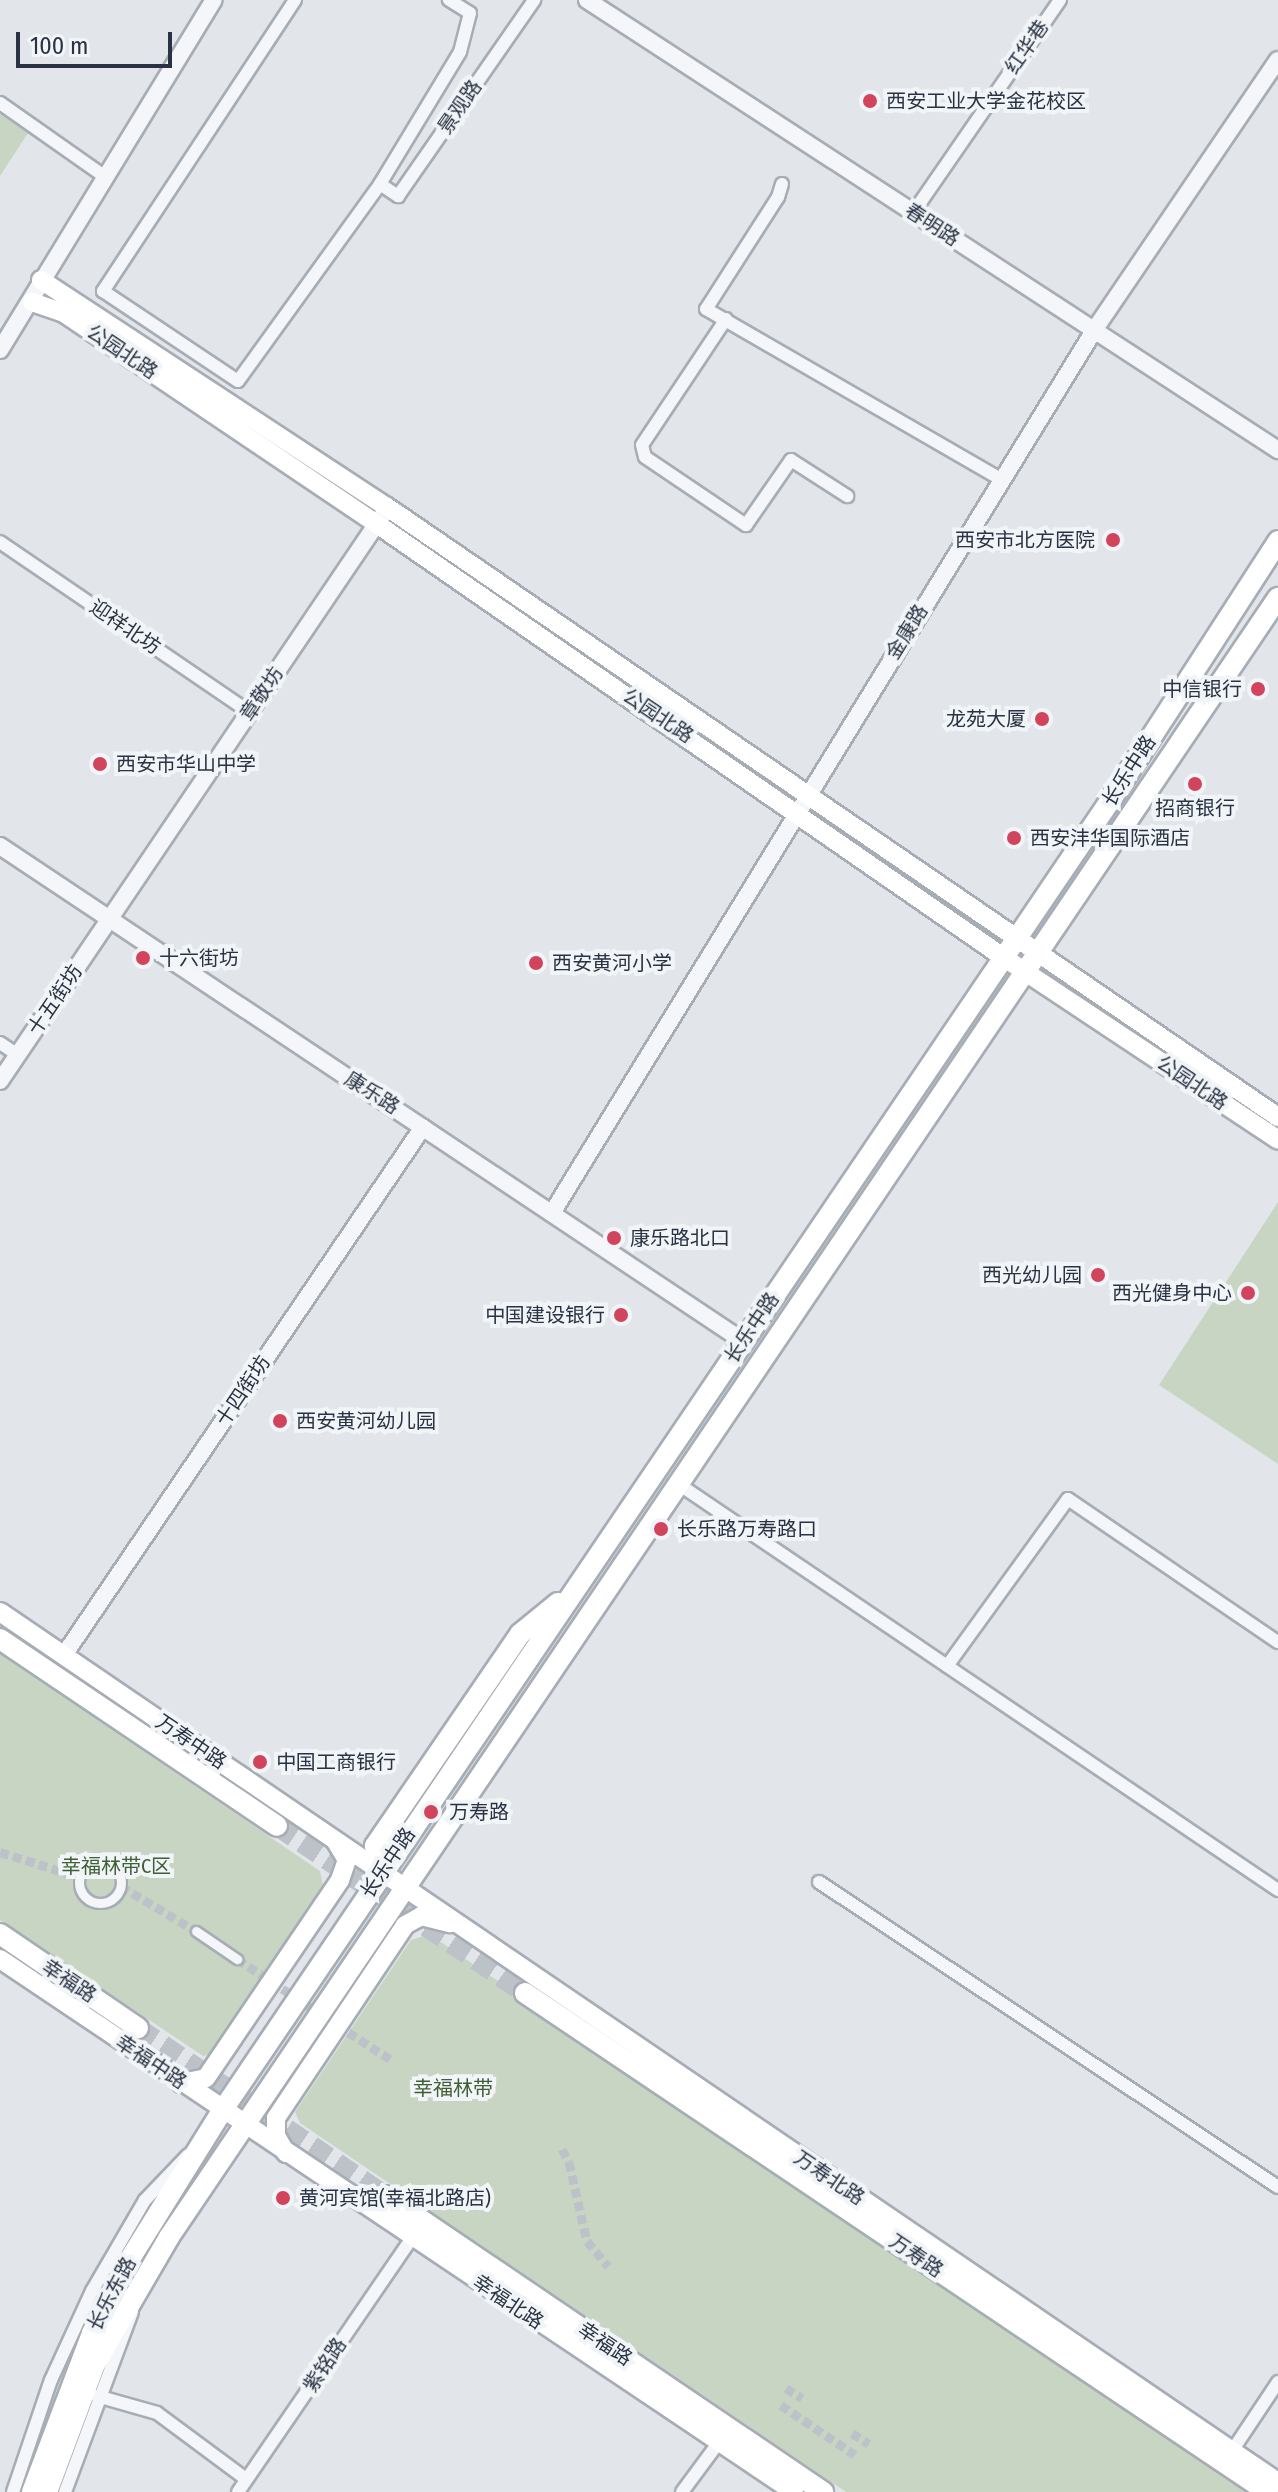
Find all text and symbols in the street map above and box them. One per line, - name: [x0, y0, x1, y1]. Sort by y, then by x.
- scale bar: [20, 16, 176, 66]
- street label: 红华巷: [1000, 16, 1054, 78]
- text: 100 m: [30, 32, 88, 60]
- street label: 景观路: [433, 76, 487, 138]
- place label: 西安工业大学金花校区: [886, 89, 1086, 113]
- marker: 西安工业大学金花校区: [861, 92, 879, 110]
- street label: 春明路: [900, 199, 964, 251]
- street label: 公园北路: [82, 320, 162, 384]
- place label: 西安市北方医院: [955, 528, 1095, 552]
- marker: 西安市北方医院: [1102, 529, 1124, 551]
- street label: 迎祥北坊: [85, 595, 165, 659]
- street label: 金康路: [881, 600, 933, 664]
- street label: 章敬坊: [235, 662, 289, 726]
- place label: 中信银行: [1162, 677, 1242, 701]
- marker: 中信银行: [1249, 680, 1267, 698]
- street label: 公园北路: [618, 684, 698, 748]
- place label: 龙苑大厦: [946, 707, 1026, 731]
- marker: 龙苑大厦: [1033, 710, 1051, 728]
- street label: 长乐中路: [1097, 731, 1161, 811]
- place label: 西安市华山中学: [116, 752, 256, 776]
- marker: 西安市华山中学: [91, 755, 109, 773]
- marker: 招商银行: [1186, 775, 1204, 793]
- place label: 招商银行: [1155, 796, 1235, 820]
- place label: 西安沣华国际酒店: [1030, 826, 1190, 850]
- marker: 西安沣华国际酒店: [1005, 829, 1023, 847]
- place label: 十六街坊: [159, 946, 239, 970]
- marker: 十六街坊: [134, 949, 152, 967]
- place label: 西安黄河小学: [552, 951, 672, 975]
- marker: 西安黄河小学: [527, 954, 545, 972]
- street label: 十五街坊: [23, 960, 87, 1040]
- street label: 公园北路: [1152, 1051, 1232, 1115]
- street label: 康乐路: [340, 1067, 404, 1119]
- place label: 康乐路北口: [630, 1226, 730, 1250]
- marker: 康乐路北口: [605, 1229, 623, 1247]
- place label: 西光幼儿园: [982, 1263, 1082, 1287]
- marker: 西光幼儿园: [1089, 1266, 1107, 1284]
- place label: 西光健身中心: [1112, 1281, 1232, 1305]
- marker: 西光健身中心: [1239, 1284, 1257, 1302]
- street label: 长乐中路: [720, 1288, 784, 1368]
- place label: 中国建设银行: [485, 1303, 605, 1327]
- marker: 中国建设银行: [612, 1306, 630, 1324]
- street label: 十四街坊: [211, 1351, 275, 1431]
- place label: 西安黄河幼儿园: [296, 1409, 436, 1433]
- marker: 西安黄河幼儿园: [271, 1412, 289, 1430]
- place label: 长乐路万寿路口: [677, 1517, 817, 1541]
- marker: 长乐路万寿路口: [652, 1520, 670, 1538]
- street label: 万寿中路: [151, 1710, 231, 1774]
- place label: 中国工商银行: [276, 1750, 396, 1774]
- marker: 中国工商银行: [251, 1753, 269, 1771]
- place label: 万寿路: [449, 1800, 509, 1824]
- marker: 万寿路: [420, 1801, 442, 1823]
- street label: 长乐中路: [356, 1823, 420, 1903]
- park label: 幸福林带C区: [61, 1854, 171, 1878]
- street label: 幸福路: [37, 1954, 101, 2008]
- street label: 幸福中路: [111, 2030, 191, 2094]
- park label: 幸福林带: [413, 2076, 493, 2100]
- street label: 万寿北路: [789, 2146, 869, 2210]
- place label: 黄河宾馆(幸福北路店): [299, 2186, 491, 2210]
- marker: 黄河宾馆(幸福北路店): [274, 2189, 292, 2207]
- street label: 万寿路: [884, 2229, 948, 2283]
- street label: 长乐东路: [83, 2253, 141, 2335]
- street label: 幸福北路: [468, 2270, 548, 2334]
- street label: 幸福路: [573, 2317, 637, 2371]
- street label: 紫铭路: [298, 2333, 352, 2397]

